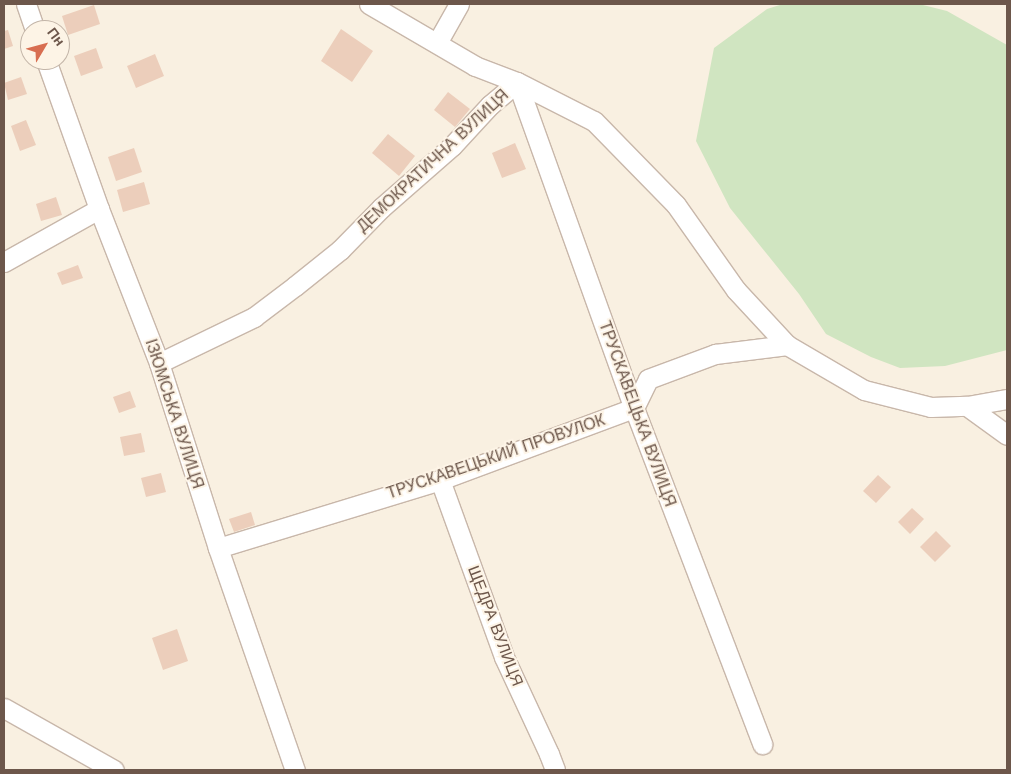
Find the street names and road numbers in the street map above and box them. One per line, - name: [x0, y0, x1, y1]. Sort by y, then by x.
- street label: ДЕМОКРАТИЧНА ВУЛИЦЯ: [353, 86, 513, 236]
- street label: ТРУСКАВЕЦЬКА ВУЛИЦЯ: [594, 319, 680, 509]
- street label: ІЗЮМСЬКА ВУЛИЦЯ: [141, 337, 207, 491]
- street label: ТРУСКАВЕЦЬКИЙ ПРОВУЛОК: [384, 411, 608, 503]
- street label: ЩЕДРА ВУЛИЦЯ: [463, 563, 527, 689]

